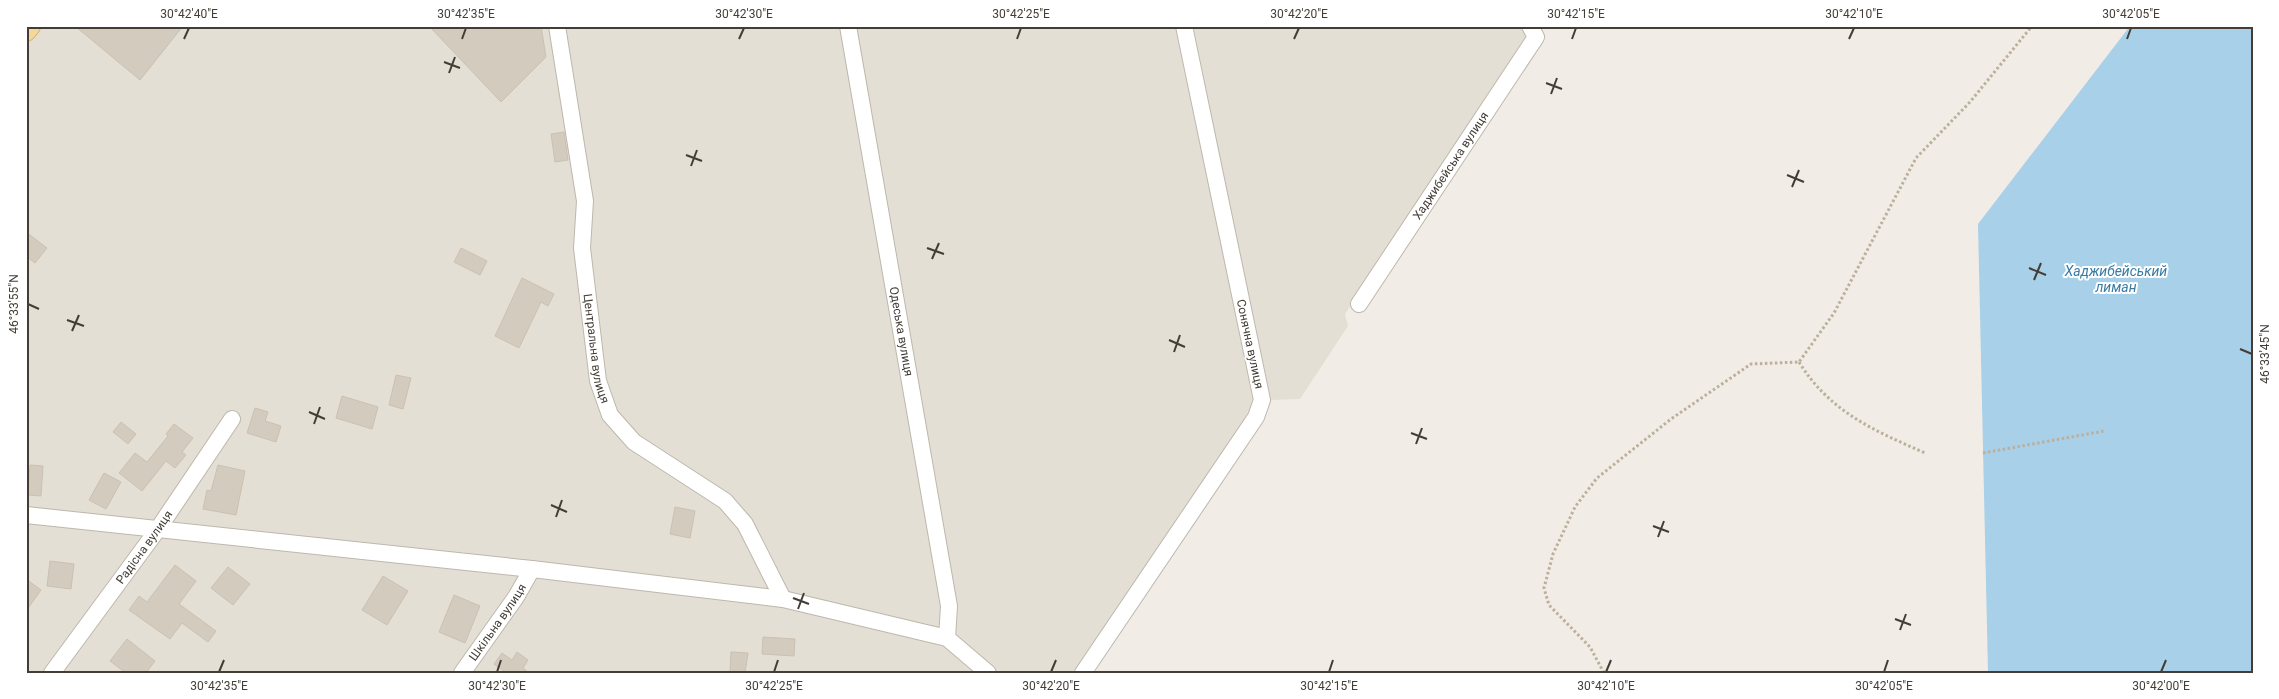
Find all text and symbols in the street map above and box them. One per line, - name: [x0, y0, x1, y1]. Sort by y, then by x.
- text: 30°42'40"E: [160, 7, 218, 21]
- text: 30°42'35"E: [437, 7, 495, 21]
- text: 30°42'30"E: [715, 7, 773, 21]
- text: 30°42'25"E: [992, 7, 1050, 21]
- text: 30°42'20"E: [1270, 7, 1328, 21]
- text: 30°42'15"E: [1547, 7, 1605, 21]
- text: 30°42'10"E: [1825, 7, 1883, 21]
- text: 30°42'05"E: [2102, 7, 2160, 21]
- street label: Хаджибейська вулиця: [1410, 109, 1491, 222]
- water label: Хаджибейський лиман: [2064, 263, 2167, 295]
- text: 46°33'55"N: [7, 274, 21, 334]
- street label: Одеська вулиця: [887, 286, 916, 377]
- street label: Центральна вулиця: [581, 293, 612, 405]
- street label: Сонячна вулиця: [1234, 298, 1266, 390]
- text: 46°33'45"N: [2258, 324, 2272, 384]
- street label: Радісна вулиця: [113, 508, 175, 586]
- street label: Шкільна вулиця: [466, 581, 529, 663]
- text: 30°42'35"E: [190, 679, 248, 693]
- text: 30°42'30"E: [468, 679, 526, 693]
- text: 30°42'25"E: [745, 679, 803, 693]
- text: 30°42'20"E: [1022, 679, 1080, 693]
- text: 30°42'15"E: [1300, 679, 1358, 693]
- text: 30°42'10"E: [1577, 679, 1635, 693]
- text: 30°42'05"E: [1855, 679, 1913, 693]
- text: 30°42'00"E: [2132, 679, 2190, 693]

